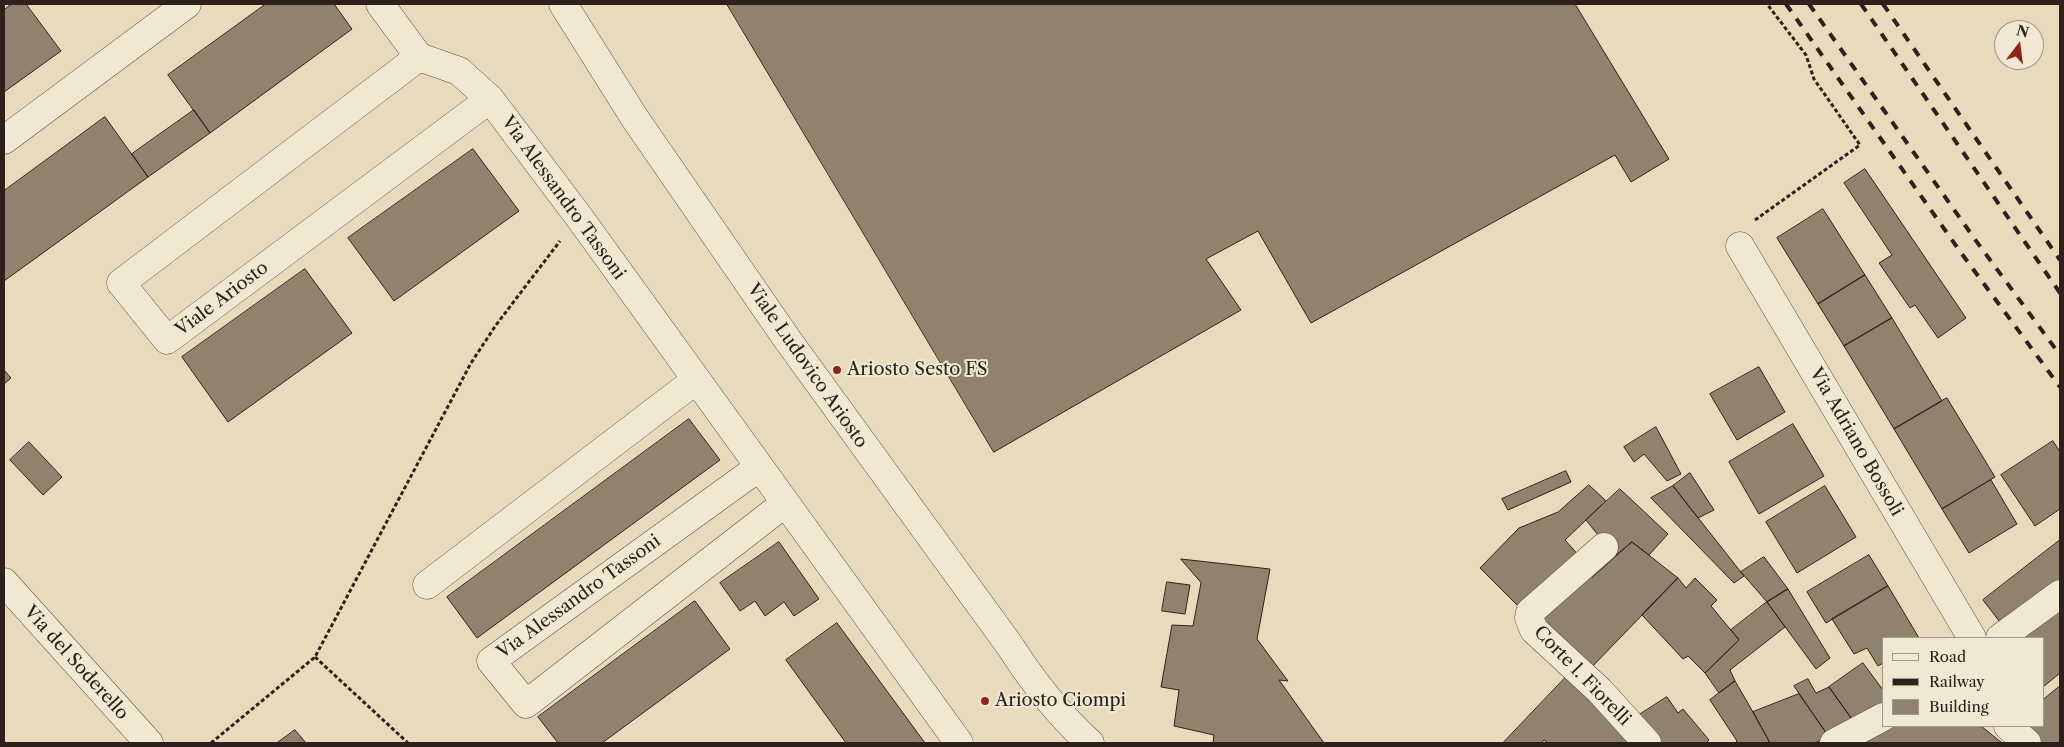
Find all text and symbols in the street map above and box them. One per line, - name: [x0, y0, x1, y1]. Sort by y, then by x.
- north arrow: [1994, 20, 2044, 70]
- text: N: [2014, 21, 2031, 42]
- street label: Via Alessandro Tassoni: [496, 112, 630, 284]
- street label: Viale Ariosto: [171, 257, 273, 341]
- street label: Viale Ludovico Ariosto: [742, 280, 872, 452]
- place label: Ariosto Sesto FS: [847, 359, 988, 381]
- marker: Ariosto Sesto FS: [831, 364, 843, 376]
- street label: Via Adriano Bossoli: [1805, 364, 1907, 520]
- street label: Via Alessandro Tassoni: [493, 530, 665, 664]
- street label: Via del Soderello: [19, 602, 133, 724]
- street label: Corte l. Fiorelli: [1529, 622, 1635, 730]
- legend: [1882, 637, 2044, 727]
- text: Road: [1929, 647, 1966, 666]
- text: Railway: [1929, 672, 1985, 691]
- place label: Ariosto Ciompi: [995, 690, 1126, 712]
- marker: Ariosto Ciompi: [979, 695, 991, 707]
- text: Building: [1929, 697, 1989, 716]

